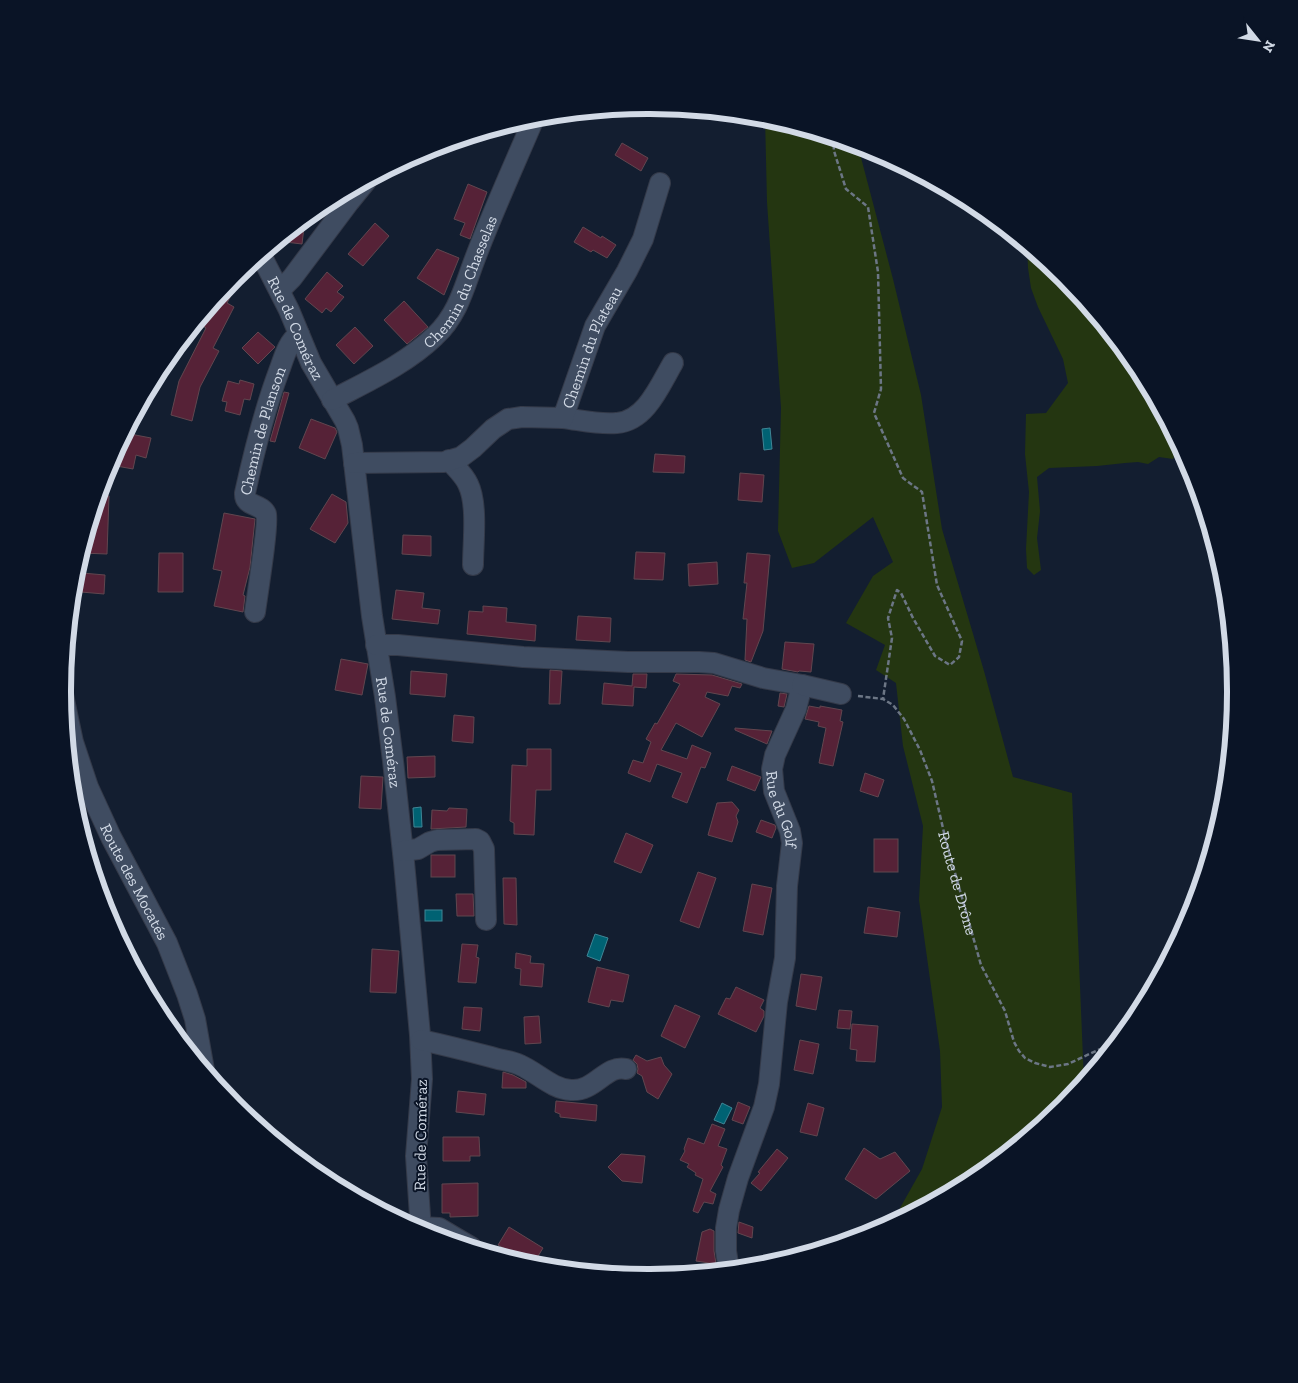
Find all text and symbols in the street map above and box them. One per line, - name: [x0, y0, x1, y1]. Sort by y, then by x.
- north arrow: [1233, 15, 1283, 65]
- text: N: [1259, 37, 1279, 55]
- street label: Chemin du Chasselas: [419, 213, 501, 352]
- street label: Rue de Coméraz: [263, 273, 328, 383]
- street label: Chemin du Plateau: [558, 283, 626, 411]
- street label: Chemin de Planson: [236, 363, 290, 497]
- street label: Rue de Coméraz: [372, 675, 405, 789]
- street label: Rue du Golf: [762, 770, 801, 850]
- street label: Route des Mocatés: [96, 821, 173, 943]
- street label: Route de Drône: [934, 829, 981, 937]
- street label: Rue de Coméraz: [410, 1079, 431, 1191]

